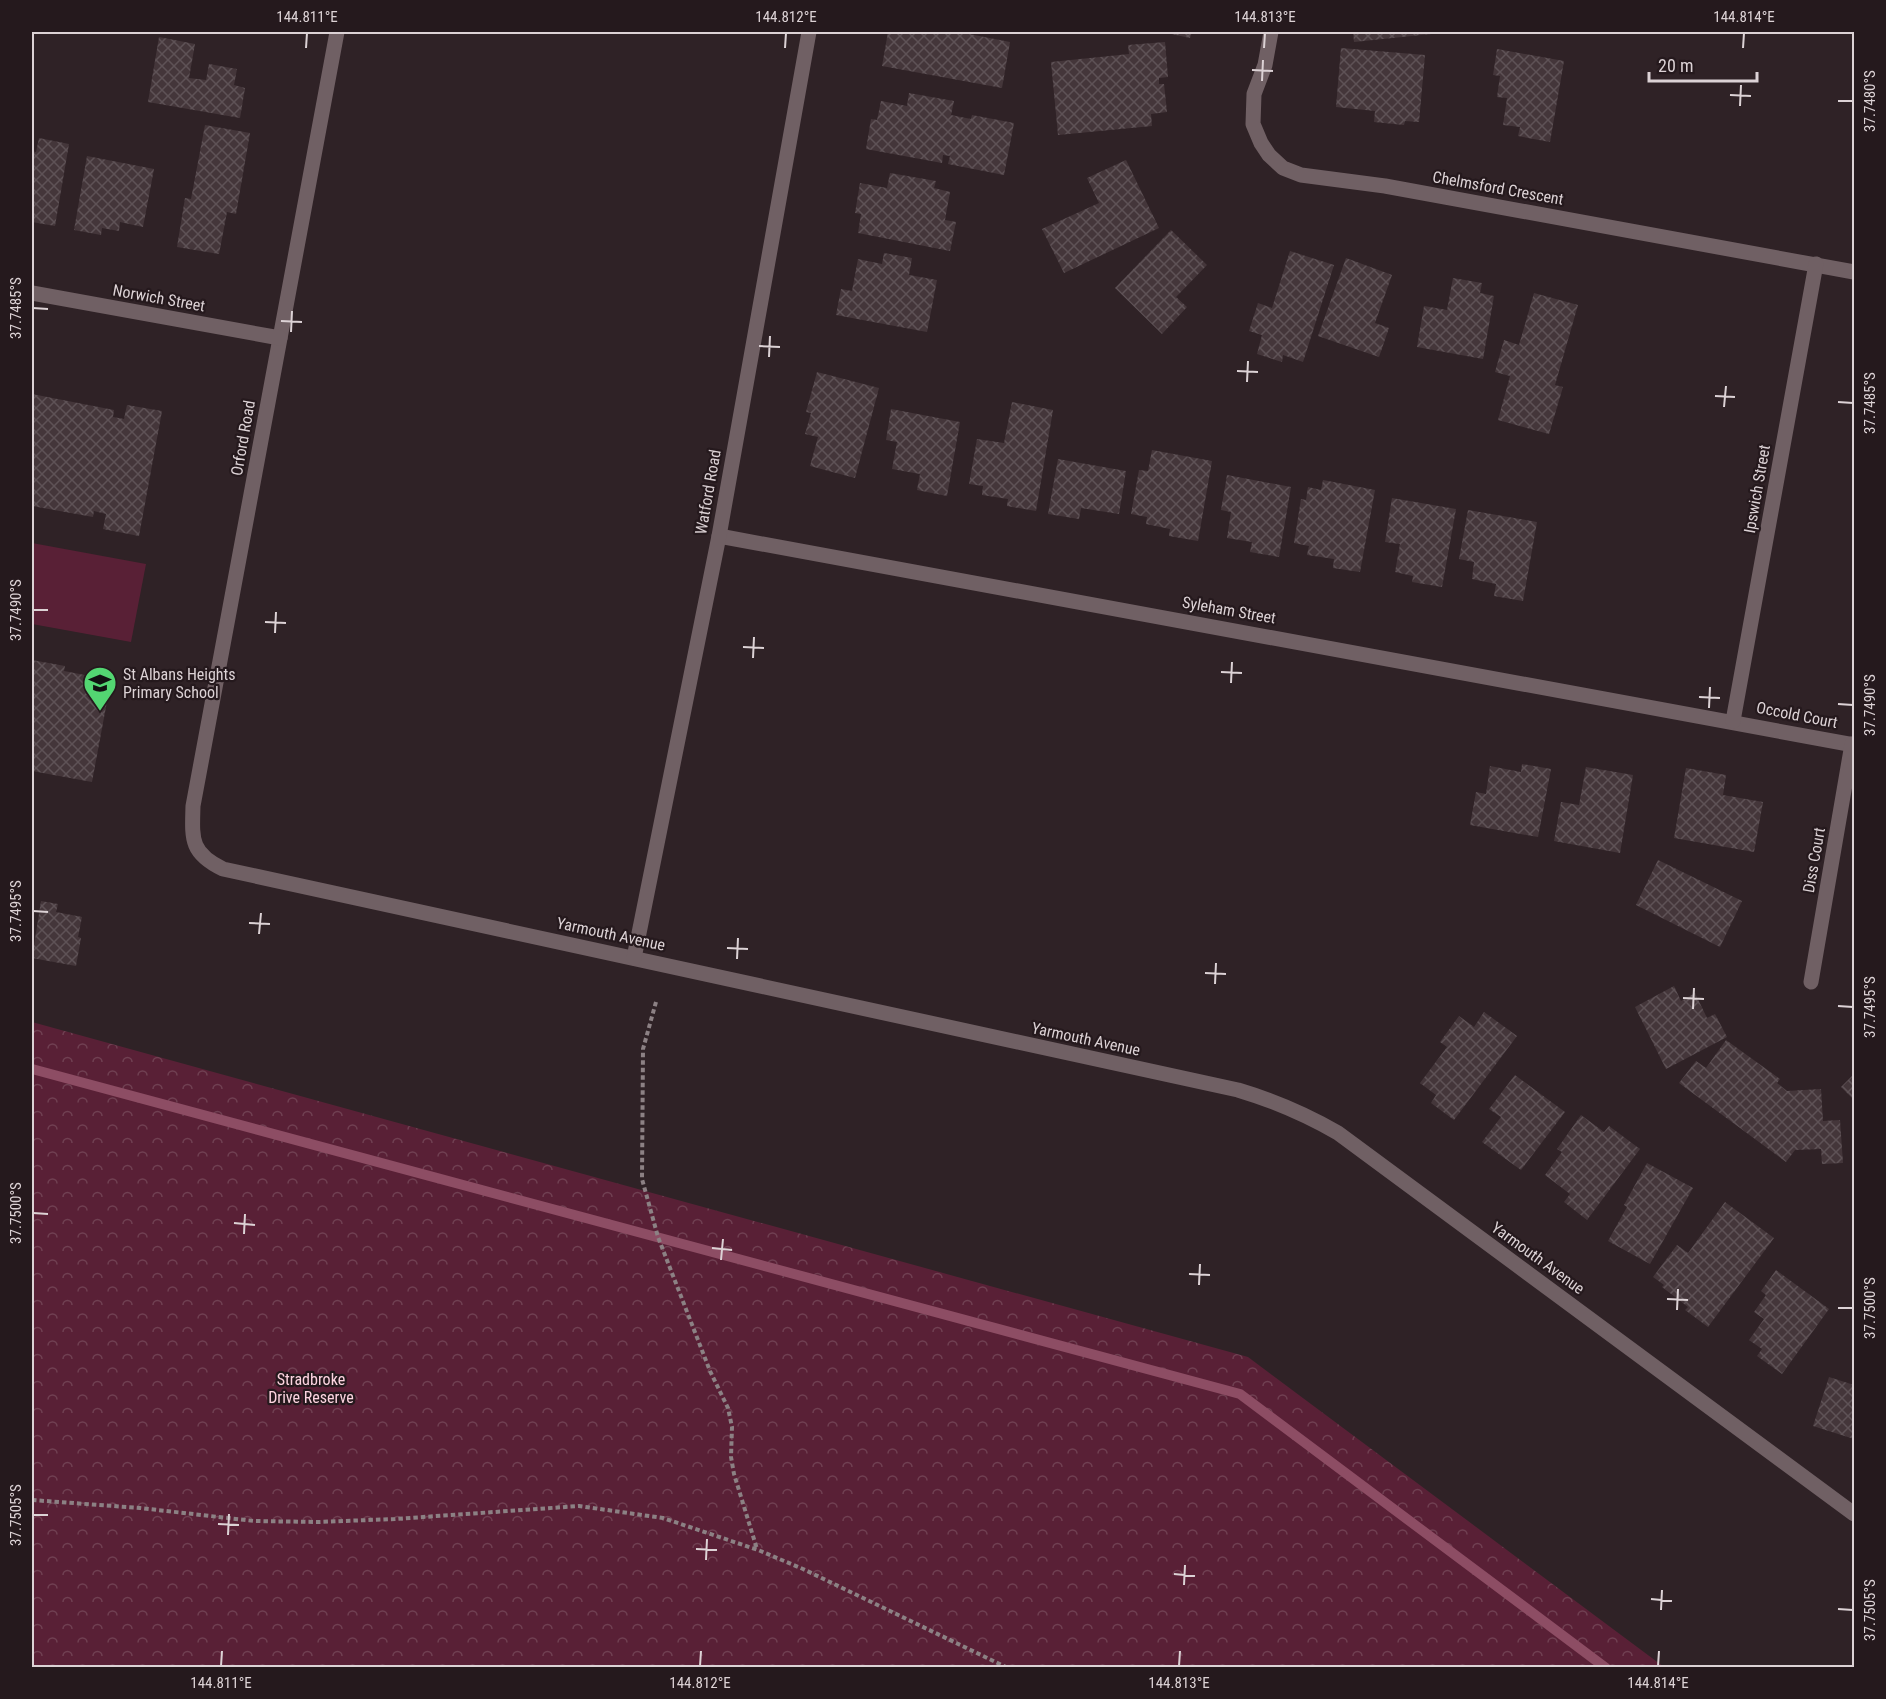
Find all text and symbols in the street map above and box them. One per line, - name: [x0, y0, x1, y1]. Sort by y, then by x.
- text: 144.811°E: [276, 8, 338, 26]
- text: 144.812°E: [755, 8, 817, 26]
- text: 144.813°E: [1234, 8, 1296, 26]
- text: 144.814°E: [1713, 8, 1775, 26]
- scale bar: [1649, 45, 1757, 83]
- text: 20 m: [1658, 55, 1693, 76]
- text: 37.7480°S: [1861, 70, 1879, 132]
- street label: Chelmsford Crescent: [1431, 167, 1565, 209]
- text: 37.7485°S: [7, 277, 25, 339]
- street label: Norwich Street: [111, 281, 207, 316]
- text: 37.7485°S: [1861, 372, 1879, 434]
- street label: Orford Road: [227, 399, 259, 477]
- street label: Ipswich Street: [1740, 443, 1774, 535]
- street label: Watford Road: [691, 448, 725, 536]
- text: 37.7490°S: [7, 579, 25, 641]
- street label: Syleham Street: [1181, 592, 1278, 628]
- school or university icon: St Albans Heights Primary School: [82, 665, 118, 712]
- place label: St Albans Heights Primary School: [123, 665, 236, 702]
- text: 37.7490°S: [1861, 674, 1879, 736]
- street label: Occold Court: [1755, 698, 1840, 732]
- street label: Diss Court: [1799, 826, 1829, 894]
- text: 37.7495°S: [7, 880, 25, 942]
- street label: Yarmouth Avenue: [555, 913, 667, 955]
- text: 37.7495°S: [1861, 976, 1879, 1038]
- street label: Yarmouth Avenue: [1030, 1018, 1142, 1060]
- text: 37.7500°S: [7, 1182, 25, 1244]
- street label: Yarmouth Avenue: [1488, 1218, 1588, 1298]
- text: 37.7500°S: [1861, 1277, 1879, 1339]
- park label: Stradbroke Drive Reserve: [268, 1370, 354, 1407]
- text: 37.7505°S: [7, 1484, 25, 1546]
- text: 37.7505°S: [1861, 1579, 1879, 1641]
- text: 144.811°E: [190, 1674, 252, 1692]
- text: 144.812°E: [669, 1674, 731, 1692]
- text: 144.813°E: [1148, 1674, 1210, 1692]
- text: 144.814°E: [1627, 1674, 1689, 1692]

